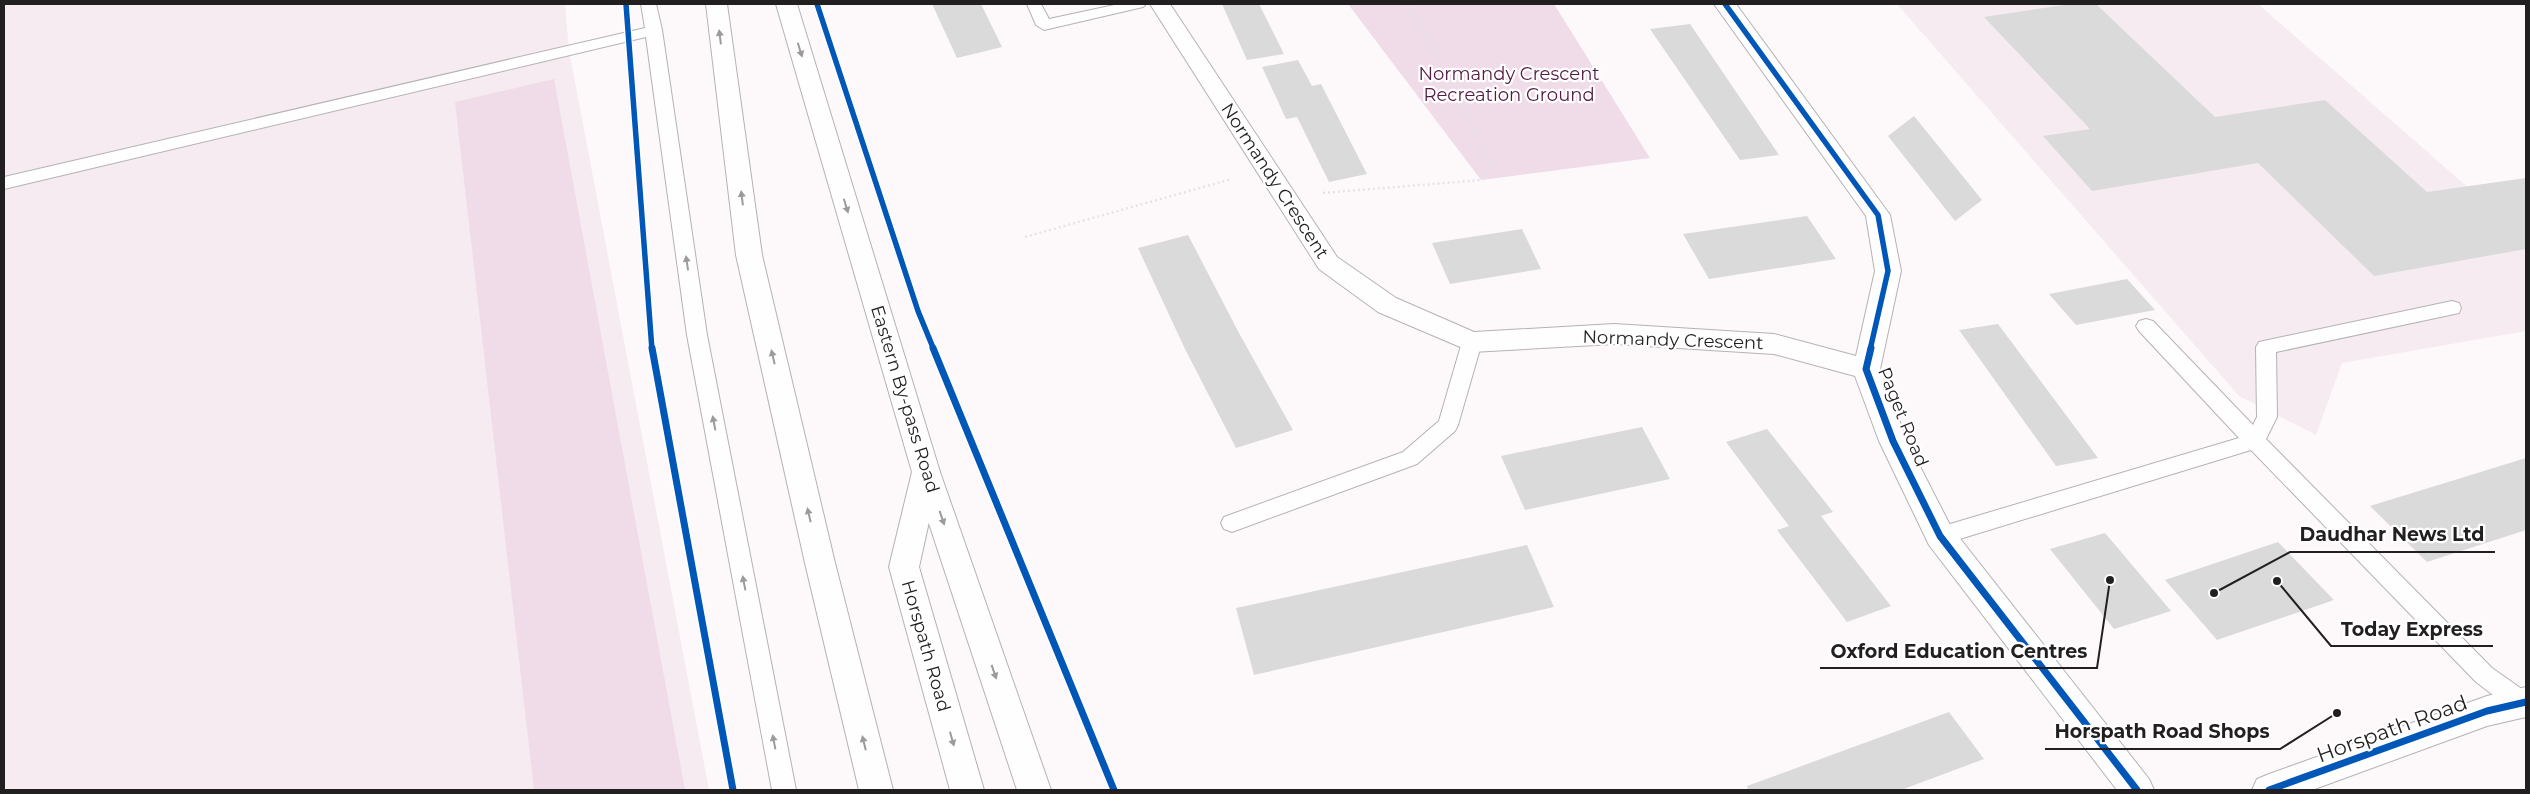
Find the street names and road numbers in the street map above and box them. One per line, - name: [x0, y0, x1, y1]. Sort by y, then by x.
- street label: Normandy Crescent: [1216, 99, 1334, 263]
- street label: Eastern By-pass Road: [866, 302, 944, 496]
- street label: Normandy Crescent: [1582, 326, 1764, 354]
- street label: Paget Road: [1873, 364, 1933, 470]
- street label: Horspath Road: [897, 578, 955, 714]
- street label: Horspath Road: [2313, 690, 2471, 767]

